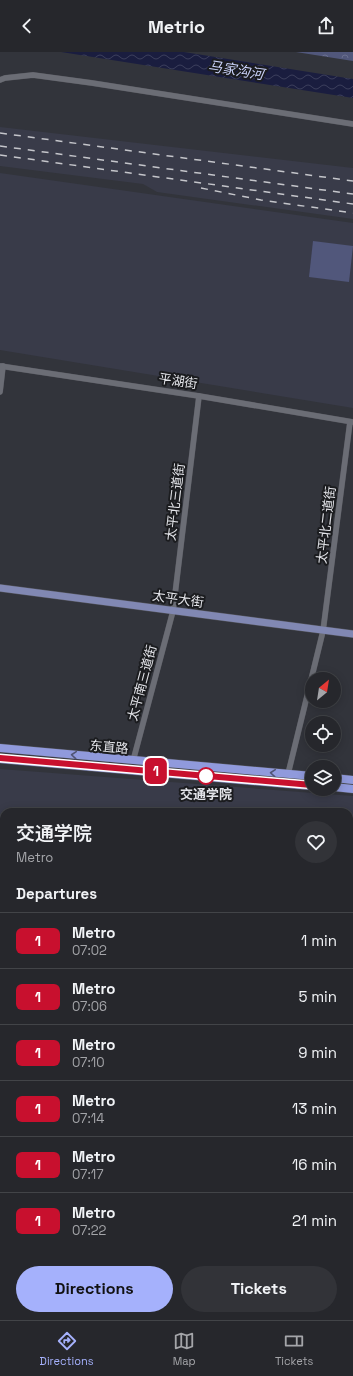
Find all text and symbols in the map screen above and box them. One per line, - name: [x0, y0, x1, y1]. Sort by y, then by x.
- icon: back: [16, 15, 38, 37]
- text: Metrio: [148, 15, 205, 38]
- icon: share: [315, 15, 337, 37]
- water label: 马家沟河: [207, 57, 268, 84]
- street label: 平湖街: [157, 370, 199, 392]
- street label: 太平北三道街: [162, 462, 188, 542]
- street label: 太平北二道街: [313, 485, 339, 565]
- street label: 太平大街: [151, 587, 205, 611]
- street label: 太平南三道街: [124, 643, 160, 723]
- north arrow: [305, 672, 341, 708]
- map controls: [305, 672, 341, 796]
- button: locate: [305, 716, 341, 752]
- street label: 东直路: [89, 737, 129, 757]
- one-way arrow: [71, 751, 77, 760]
- line badge: 1: [143, 758, 169, 784]
- button: layers: [305, 760, 341, 796]
- text: 1: [153, 762, 159, 780]
- marker: 交通学院: [197, 767, 215, 785]
- one-way arrow: [270, 768, 276, 777]
- place label: 交通学院: [180, 786, 232, 803]
- text: 交通学院: [16, 821, 92, 846]
- button: heart: [295, 821, 337, 863]
- text: Metro: [16, 849, 53, 866]
- text: Departures: [16, 884, 97, 903]
- text: Metro: [72, 923, 115, 942]
- text: 1 min: [301, 931, 337, 950]
- text: 1: [35, 932, 41, 950]
- text: 07:02: [72, 942, 107, 959]
- text: Metro: [72, 979, 115, 998]
- text: 5 min: [298, 987, 337, 1006]
- text: 1: [35, 988, 41, 1006]
- text: 07:06: [72, 998, 107, 1015]
- text: Metro: [72, 1035, 115, 1054]
- text: 9 min: [298, 1043, 337, 1062]
- text: 1: [35, 1044, 41, 1062]
- text: 07:10: [72, 1054, 105, 1071]
- text: Metro: [72, 1091, 115, 1110]
- text: 13 min: [292, 1099, 337, 1118]
- text: 1: [35, 1100, 41, 1118]
- text: 07:14: [72, 1110, 104, 1127]
- text: Metro: [72, 1147, 115, 1166]
- text: 16 min: [292, 1155, 337, 1174]
- text: 1: [35, 1156, 41, 1174]
- text: 07:17: [72, 1166, 104, 1183]
- text: Metro: [72, 1203, 115, 1222]
- text: 21 min: [292, 1211, 337, 1230]
- text: 1: [35, 1212, 41, 1230]
- text: 07:22: [72, 1222, 106, 1239]
- button: Directions: [16, 1266, 173, 1312]
- button: Tickets: [181, 1266, 337, 1312]
- tab: Directions: [40, 1330, 94, 1368]
- tab: Map: [173, 1330, 196, 1368]
- tab: Tickets: [275, 1330, 313, 1368]

